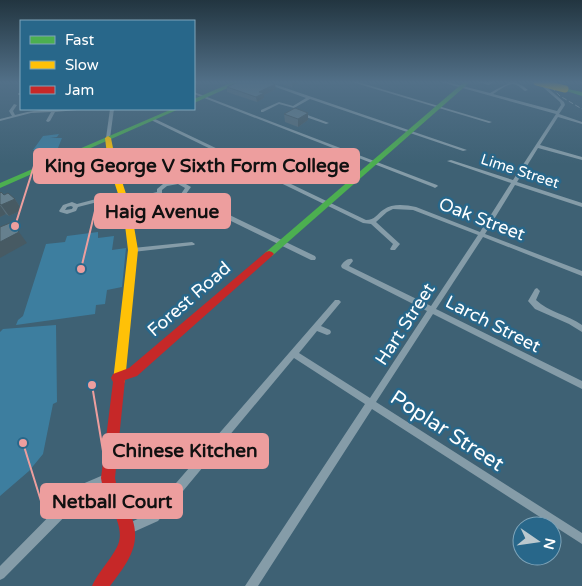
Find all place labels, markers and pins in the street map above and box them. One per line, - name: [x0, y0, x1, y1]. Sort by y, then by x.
- callout: King George V Sixth Form College: [34, 149, 359, 183]
- callout: Haig Avenue: [95, 194, 230, 228]
- callout: Chinese Kitchen: [103, 434, 268, 468]
- callout: Netball Court: [41, 484, 182, 518]

